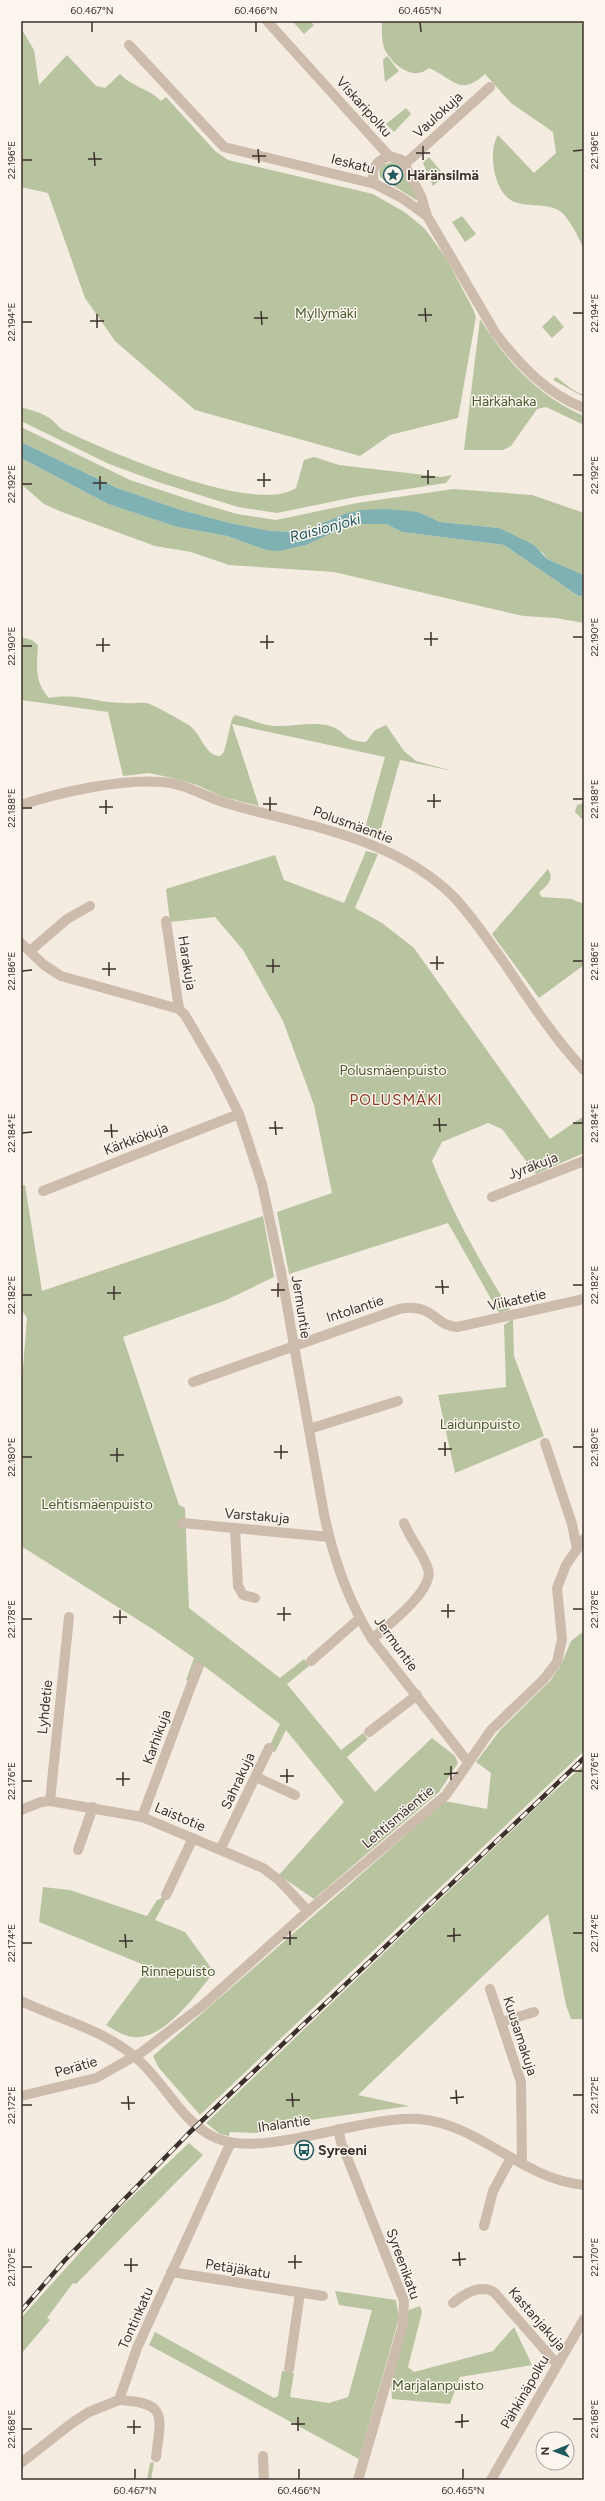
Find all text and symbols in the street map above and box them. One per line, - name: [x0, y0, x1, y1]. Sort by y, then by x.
- text: 60.467°N: [71, 4, 113, 17]
- text: 60.466°N: [234, 4, 278, 17]
- text: 60.465°N: [398, 4, 442, 17]
- street label: Viskaripolku: [332, 73, 396, 141]
- street label: Vaulokuja: [410, 88, 466, 142]
- text: 22.196°E: [588, 131, 601, 169]
- text: 22.196°E: [5, 141, 18, 179]
- street label: Ieskatu: [329, 150, 377, 178]
- place icon: Häränsilmä: [382, 164, 404, 186]
- place label: Häränsilmä: [407, 167, 479, 184]
- text: 22.194°E: [588, 293, 601, 332]
- text: 22.194°E: [5, 302, 18, 341]
- park label: Myllymäki: [295, 305, 357, 322]
- park label: Härkähaka: [471, 393, 537, 410]
- text: 22.192°E: [588, 456, 601, 494]
- text: 22.192°E: [5, 465, 18, 503]
- water label: Raisionjoki: [288, 510, 363, 546]
- text: 22.190°E: [588, 617, 601, 657]
- text: 22.190°E: [5, 626, 18, 666]
- text: 22.188°E: [588, 779, 601, 819]
- text: 22.188°E: [5, 788, 18, 828]
- street label: Polusmäentie: [311, 803, 396, 848]
- street label: Harakuja: [174, 934, 200, 992]
- text: 22.186°E: [588, 942, 601, 980]
- text: 22.186°E: [5, 952, 18, 990]
- park label: Polusmäenpuisto: [339, 1062, 447, 1079]
- district label: POLUSMÄKI: [349, 1091, 443, 1109]
- text: 22.184°E: [588, 1103, 601, 1143]
- text: 22.184°E: [5, 1113, 18, 1153]
- street label: Kärkkökuja: [101, 1119, 171, 1159]
- street label: Jyräkuja: [506, 1149, 560, 1183]
- text: 22.182°E: [588, 1266, 601, 1304]
- street label: Jermuntie: [288, 1274, 314, 1340]
- text: 22.182°E: [5, 1276, 18, 1314]
- street label: Viikatetie: [486, 1285, 548, 1314]
- street label: Intolantie: [324, 1292, 386, 1326]
- park label: Laidunpuisto: [440, 1416, 520, 1433]
- text: 22.180°E: [588, 1427, 601, 1467]
- text: 22.180°E: [5, 1437, 18, 1477]
- park label: Lehtismäenpuisto: [41, 1496, 153, 1513]
- street label: Varstakuja: [224, 1505, 290, 1527]
- text: 22.178°E: [588, 1590, 601, 1628]
- text: 22.178°E: [5, 1600, 18, 1638]
- street label: Jermuntie: [371, 1613, 422, 1675]
- street label: Lyhdetie: [34, 1679, 56, 1735]
- street label: Karhikuja: [139, 1707, 175, 1767]
- street label: Sahrakuja: [217, 1750, 259, 1812]
- text: 22.176°E: [588, 1752, 601, 1790]
- text: 22.176°E: [5, 1762, 18, 1800]
- street label: Lehtismäentie: [359, 1782, 438, 1852]
- street label: Laistotie: [152, 1799, 208, 1835]
- text: 22.174°E: [588, 1914, 601, 1952]
- text: 22.174°E: [5, 1924, 18, 1962]
- park label: Rinnepuisto: [141, 1963, 215, 1980]
- street label: Kuusamakuja: [499, 1994, 541, 2078]
- street label: Perätie: [53, 2053, 100, 2081]
- text: 22.172°E: [588, 2076, 601, 2114]
- text: 22.172°E: [5, 2086, 18, 2124]
- street label: Ihalantie: [257, 2112, 312, 2136]
- bus stop icon: Syreeni: [293, 2139, 315, 2161]
- place label: Syreeni: [318, 2142, 367, 2159]
- street label: Syreenikatu: [382, 2226, 424, 2302]
- text: 22.170°E: [588, 2238, 601, 2276]
- text: 22.170°E: [5, 2248, 18, 2286]
- street label: Petäjäkatu: [204, 2255, 272, 2283]
- street label: Tontinkatu: [115, 2284, 157, 2352]
- street label: Kastanjakuja: [505, 2284, 569, 2354]
- street label: Pähkinäpolku: [497, 2352, 553, 2432]
- park label: Marjalanpuisto: [392, 2377, 484, 2394]
- text: 22.168°E: [588, 2400, 601, 2438]
- text: 22.168°E: [5, 2410, 18, 2448]
- north arrow: [535, 2431, 575, 2471]
- text: N: [539, 2447, 552, 2456]
- text: 60.467°N: [114, 2484, 156, 2497]
- text: 60.466°N: [277, 2484, 321, 2497]
- text: 60.465°N: [441, 2484, 485, 2497]

